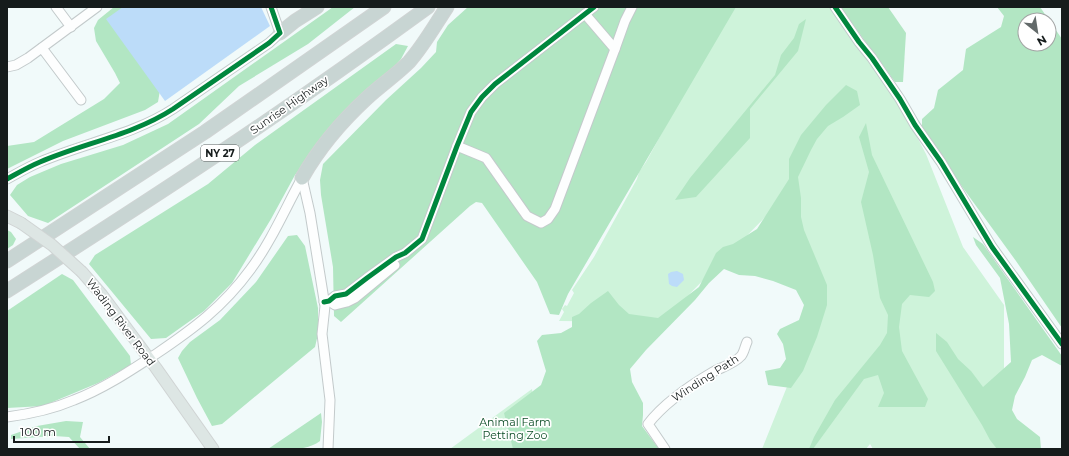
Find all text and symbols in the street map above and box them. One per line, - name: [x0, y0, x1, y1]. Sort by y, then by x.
- north arrow: [1017, 12, 1057, 52]
- text: N: [1035, 32, 1049, 49]
- street label: Sunrise Highway: [247, 73, 331, 137]
- road number: NY 27: [201, 145, 239, 161]
- street label: Wading River Road: [84, 276, 158, 368]
- street label: Winding Path: [669, 351, 741, 405]
- park label: Animal Farm Petting Zoo: [479, 415, 551, 442]
- scale bar: [14, 418, 109, 444]
- text: 100 m: [20, 424, 56, 439]

